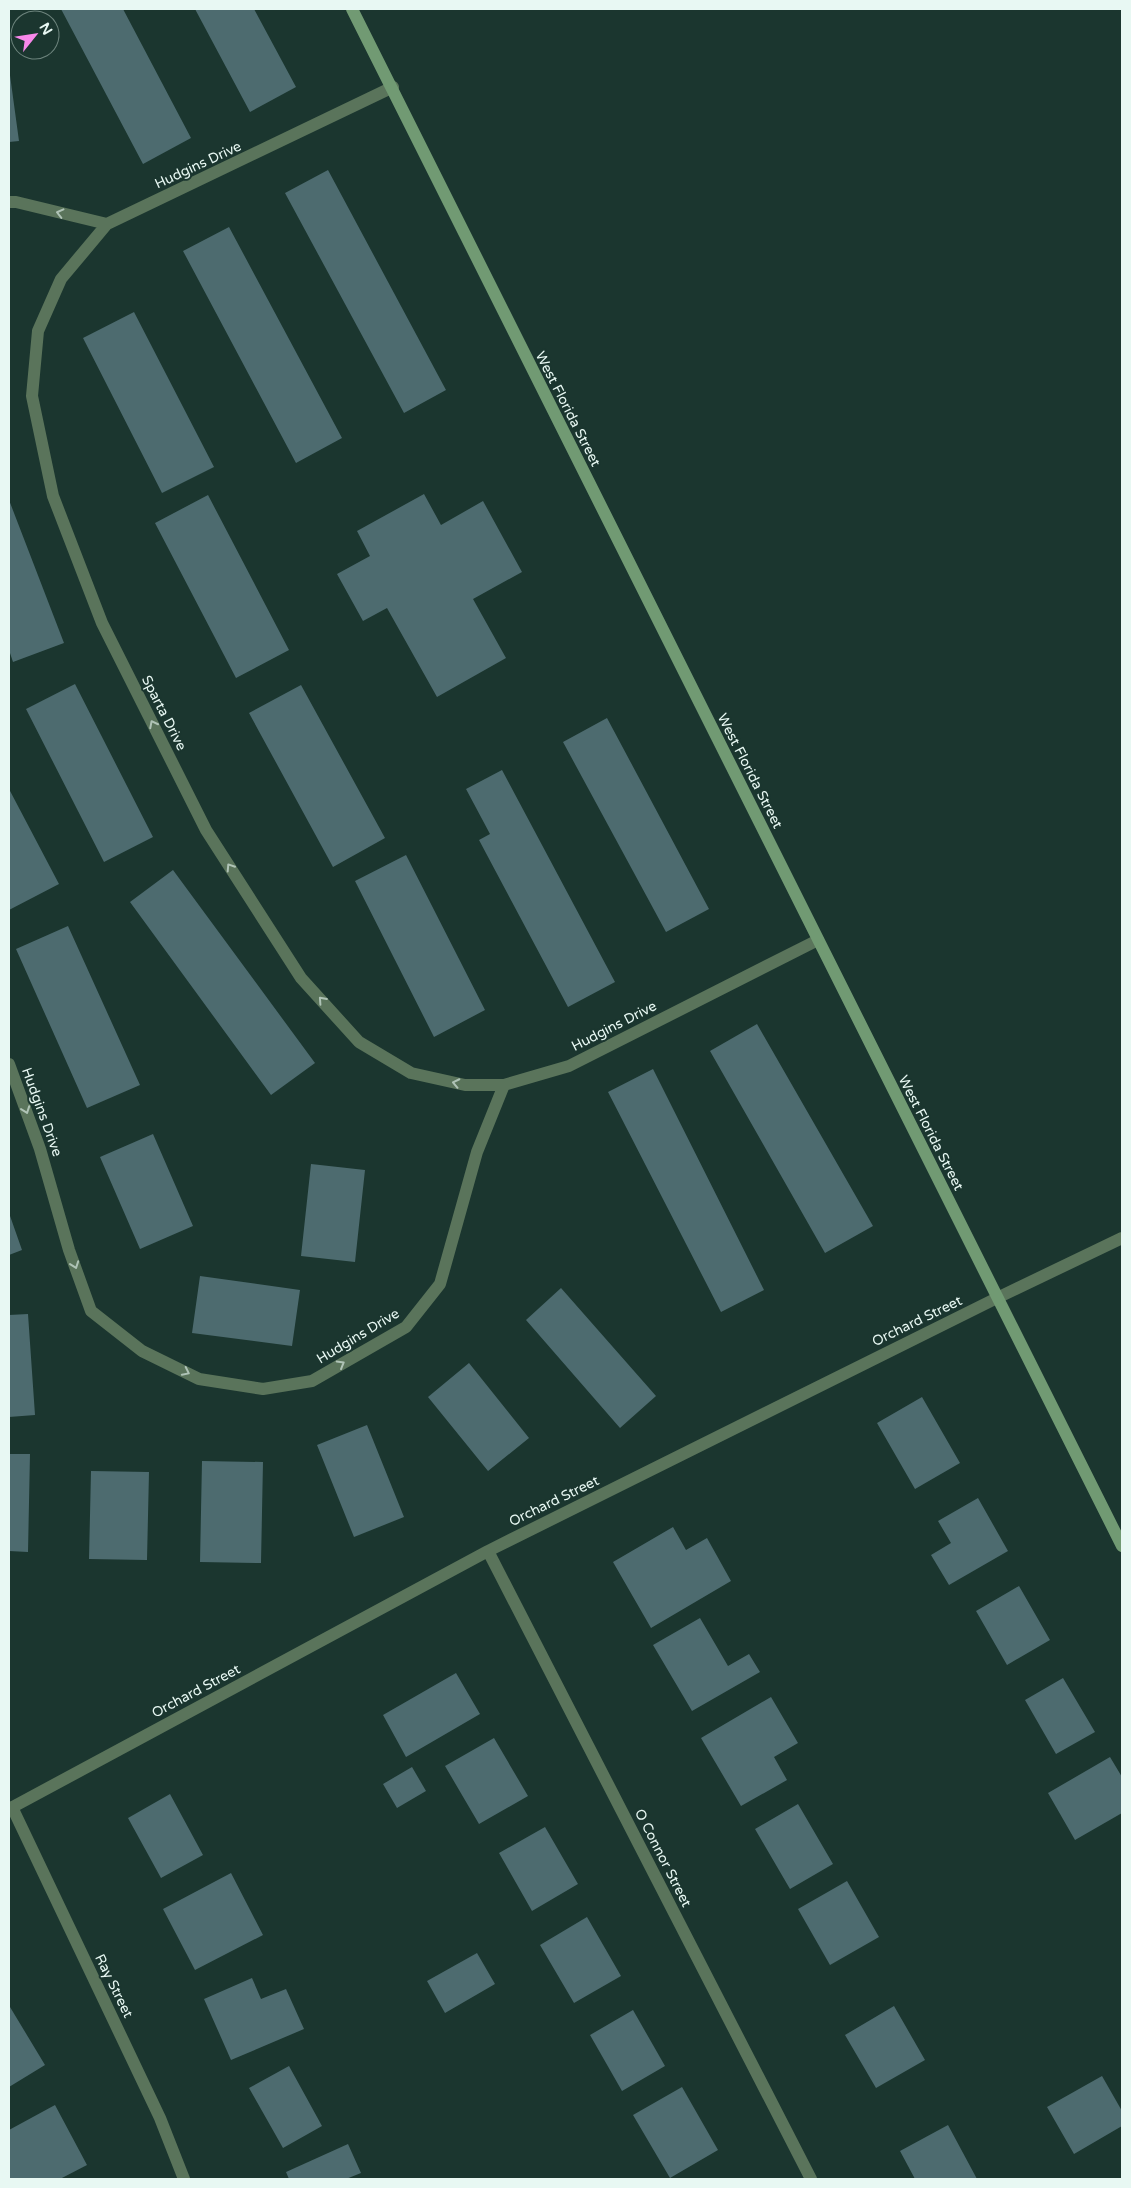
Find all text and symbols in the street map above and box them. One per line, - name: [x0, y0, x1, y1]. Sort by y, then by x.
- north arrow: [10, 10, 60, 60]
- text: N: [36, 20, 56, 38]
- street label: Hudgins Drive: [152, 138, 244, 192]
- one-way arrow: [55, 208, 64, 219]
- street label: West Florida Street: [532, 349, 605, 470]
- street label: Sparta Drive: [138, 673, 190, 753]
- street label: West Florida Street: [714, 711, 787, 832]
- one-way arrow: [149, 720, 159, 729]
- one-way arrow: [227, 863, 236, 872]
- one-way arrow: [318, 997, 327, 1006]
- street label: Hudgins Drive: [569, 997, 660, 1055]
- street label: Hudgins Drive: [18, 1065, 66, 1159]
- street label: West Florida Street: [895, 1073, 968, 1194]
- one-way arrow: [451, 1078, 460, 1089]
- one-way arrow: [20, 1105, 30, 1114]
- one-way arrow: [69, 1260, 79, 1269]
- street label: Orchard Street: [869, 1292, 965, 1350]
- street label: Hudgins Drive: [314, 1305, 402, 1367]
- one-way arrow: [335, 1361, 344, 1371]
- one-way arrow: [181, 1366, 190, 1376]
- street label: Orchard Street: [506, 1472, 602, 1530]
- street label: Orchard Street: [149, 1660, 244, 1721]
- street label: O Connor Street: [631, 1806, 695, 1910]
- street label: Ray Street: [91, 1951, 137, 2021]

